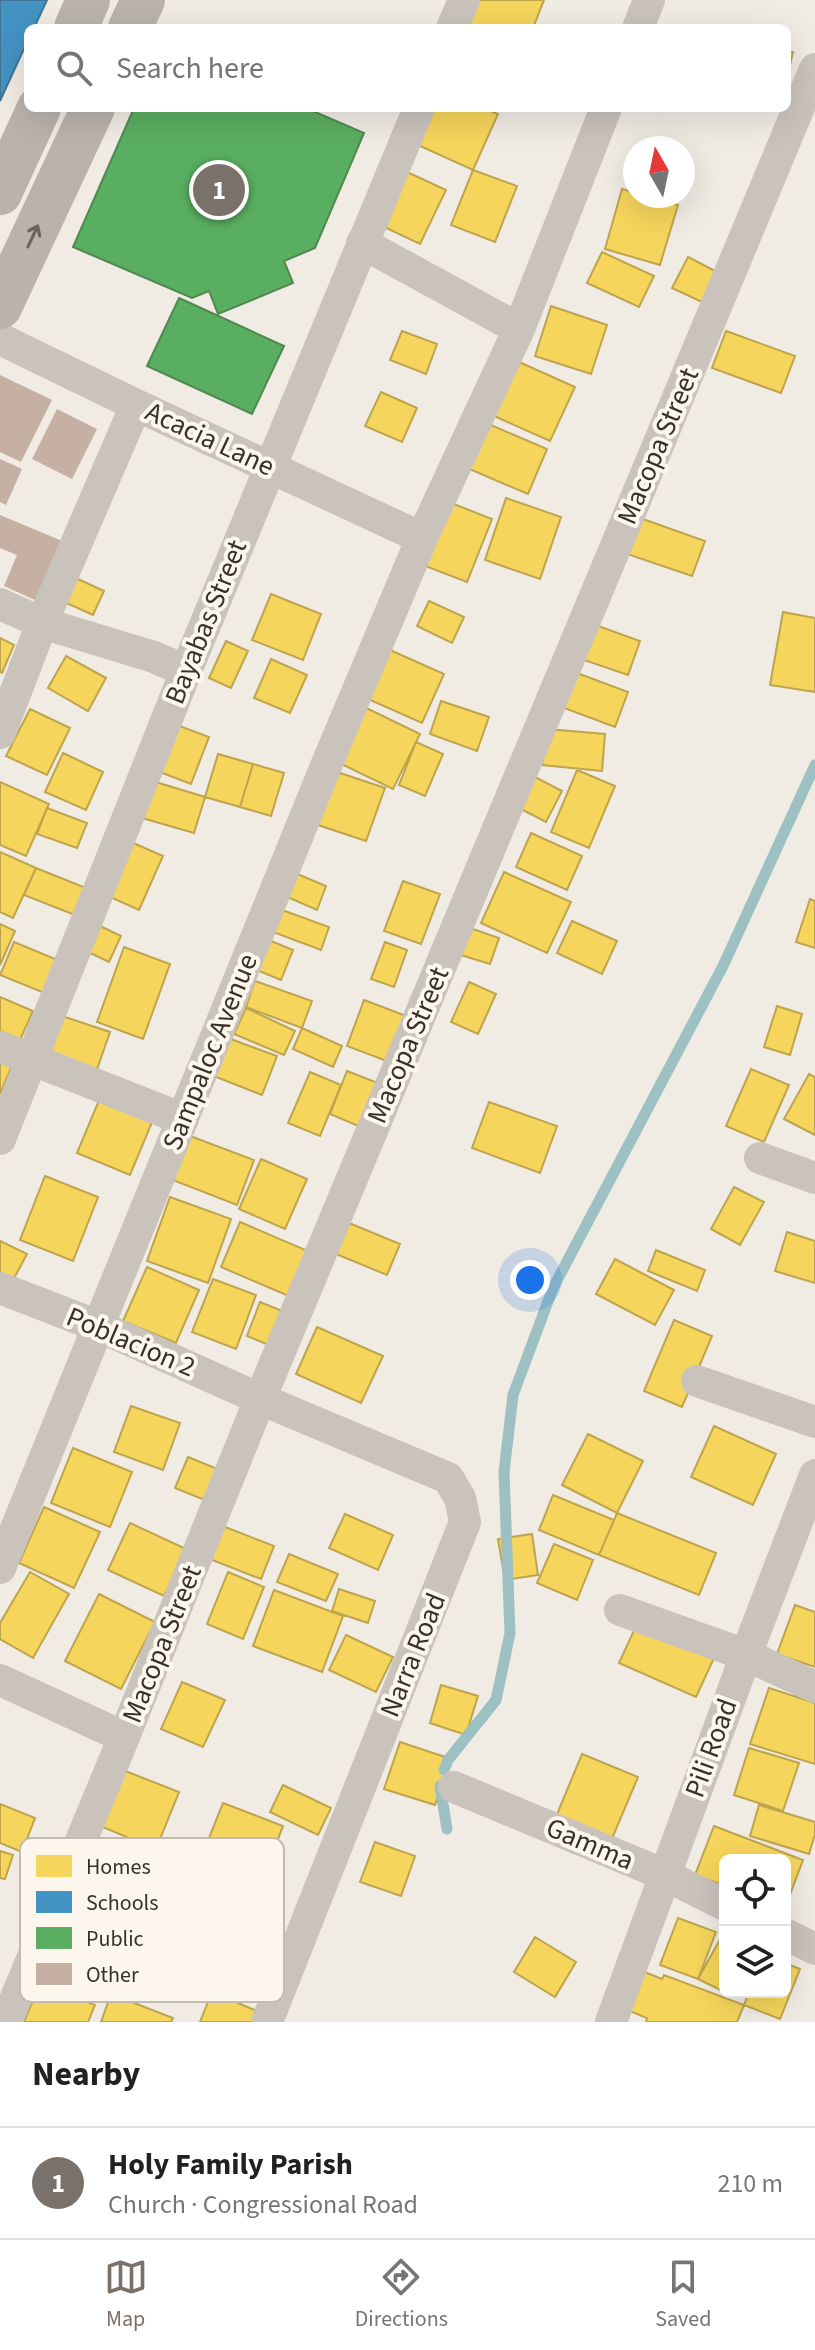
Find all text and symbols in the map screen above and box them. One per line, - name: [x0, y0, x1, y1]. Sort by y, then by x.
- search box: [24, 24, 791, 112]
- icon: search: [52, 46, 96, 90]
- text: Search here: [116, 47, 264, 90]
- north arrow: [623, 136, 695, 208]
- pin: 1: [193, 160, 245, 220]
- one-way arrow: [26, 225, 41, 249]
- street label: Macopa Street: [607, 361, 709, 531]
- street label: Acacia Lane: [139, 392, 281, 486]
- street label: Bayabas Street: [155, 533, 257, 710]
- street label: Sampaloc Avenue: [152, 948, 268, 1156]
- street label: Macopa Street: [357, 960, 459, 1130]
- your location: [510, 1260, 550, 1300]
- street label: Poblacion 2: [60, 1297, 202, 1387]
- street label: Macopa Street: [112, 1559, 212, 1729]
- street label: Narra Road: [370, 1587, 456, 1723]
- street label: Pili Road: [675, 1693, 747, 1803]
- street label: Gamma: [540, 1808, 640, 1880]
- legend: [20, 1838, 284, 2002]
- text: Homes: [86, 1851, 151, 1883]
- map controls: [719, 1854, 791, 1998]
- button: locate: [719, 1854, 791, 1926]
- text: Schools: [86, 1887, 158, 1919]
- text: Public: [86, 1923, 144, 1955]
- button: layers: [719, 1926, 791, 1998]
- text: Other: [86, 1959, 139, 1991]
- text: Nearby: [32, 2050, 140, 2099]
- text: Holy Family Parish: [108, 2143, 353, 2186]
- text: 1: [51, 2165, 65, 2202]
- text: 210 m: [717, 2165, 783, 2202]
- text: Church · Congressional Road: [108, 2186, 418, 2223]
- tab: Map: [104, 2255, 148, 2335]
- tab: Directions: [355, 2255, 448, 2335]
- tab: Saved: [655, 2255, 711, 2335]

